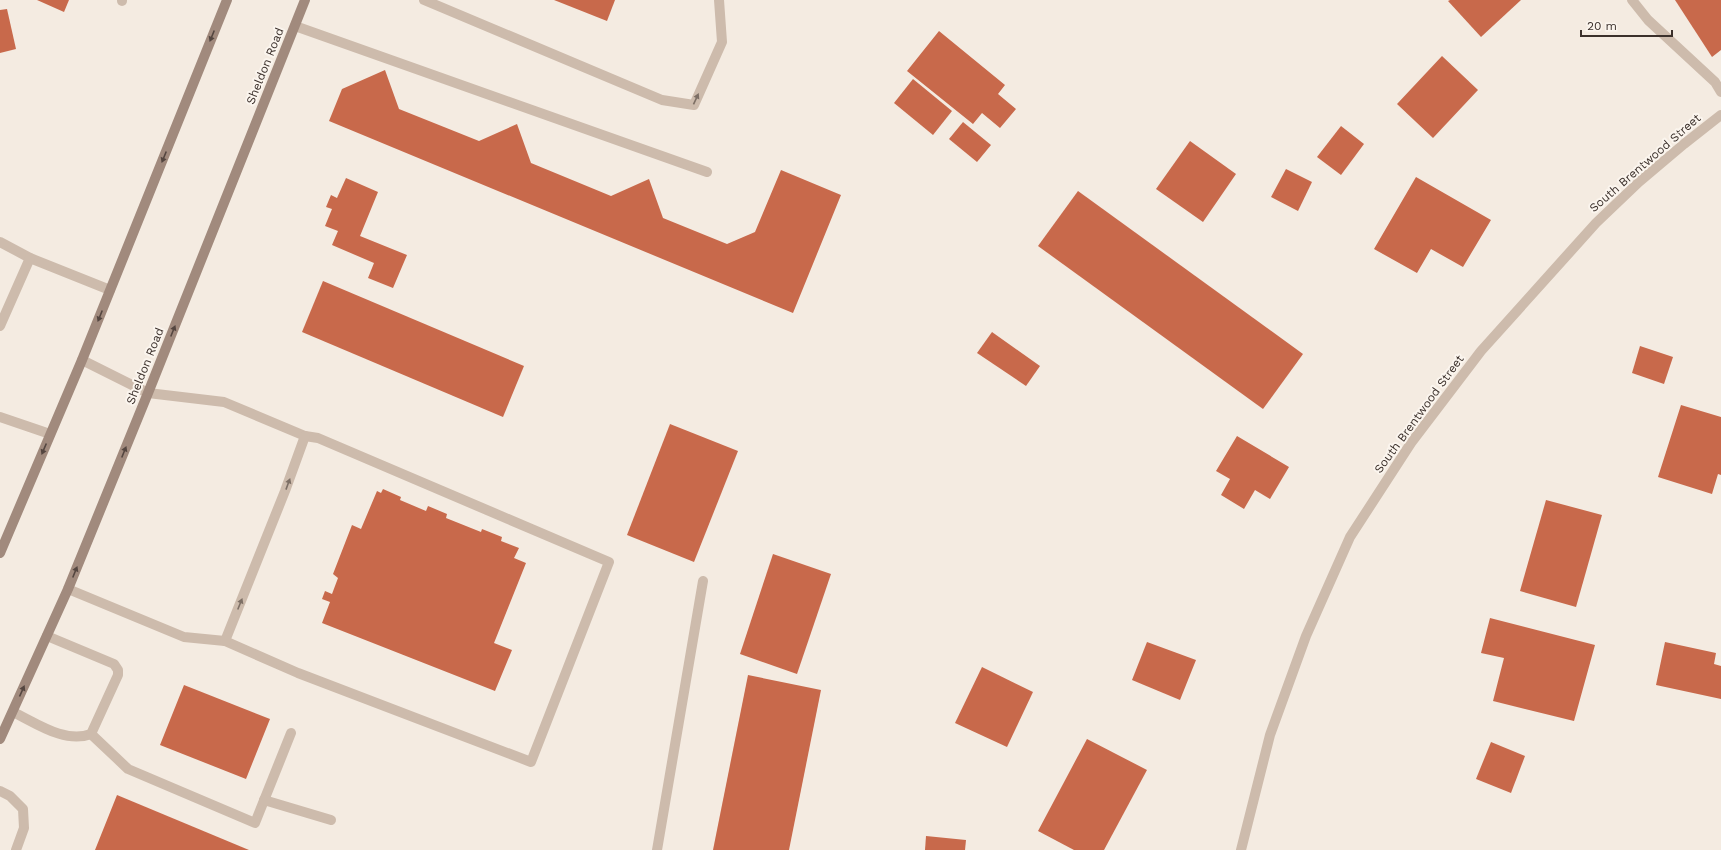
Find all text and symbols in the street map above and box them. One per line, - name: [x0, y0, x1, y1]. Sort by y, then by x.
- scale bar: [1581, 12, 1672, 38]
- text: 20 m: [1587, 19, 1617, 33]
- street label: Sheldon Road: [243, 26, 287, 106]
- one-way arrow: [209, 31, 215, 43]
- one-way arrow: [693, 93, 700, 105]
- street label: South Brentwood Street: [1587, 111, 1703, 215]
- one-way arrow: [160, 151, 166, 163]
- one-way arrow: [96, 311, 102, 323]
- street label: Sheldon Road: [123, 326, 167, 406]
- one-way arrow: [170, 326, 176, 337]
- street label: South Brentwood Street: [1371, 352, 1467, 476]
- one-way arrow: [41, 444, 47, 455]
- one-way arrow: [122, 445, 128, 457]
- one-way arrow: [285, 477, 291, 489]
- one-way arrow: [72, 567, 78, 578]
- one-way arrow: [237, 598, 243, 610]
- one-way arrow: [19, 685, 25, 696]

